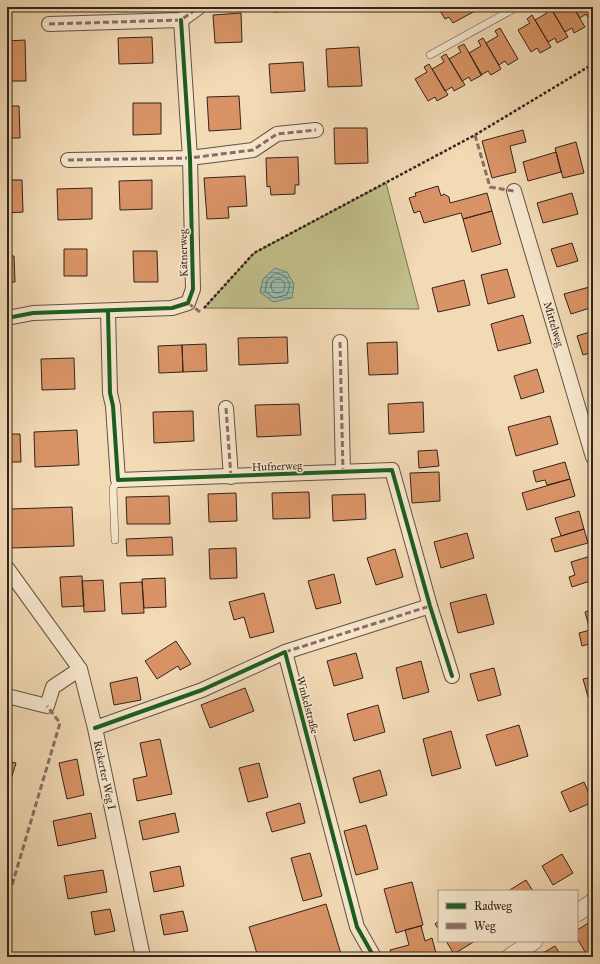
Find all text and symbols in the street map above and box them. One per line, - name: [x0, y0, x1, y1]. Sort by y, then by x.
- street label: Kätnerweg: [177, 228, 190, 277]
- street label: Mittelweg: [541, 300, 567, 349]
- street label: Hufnerweg: [252, 459, 303, 474]
- street label: Winkelstraße: [294, 675, 322, 736]
- street label: Rickerter Weg I: [91, 739, 118, 811]
- legend: [438, 890, 578, 942]
- text: Radweg: [474, 899, 512, 914]
- text: Weg: [474, 919, 496, 934]

